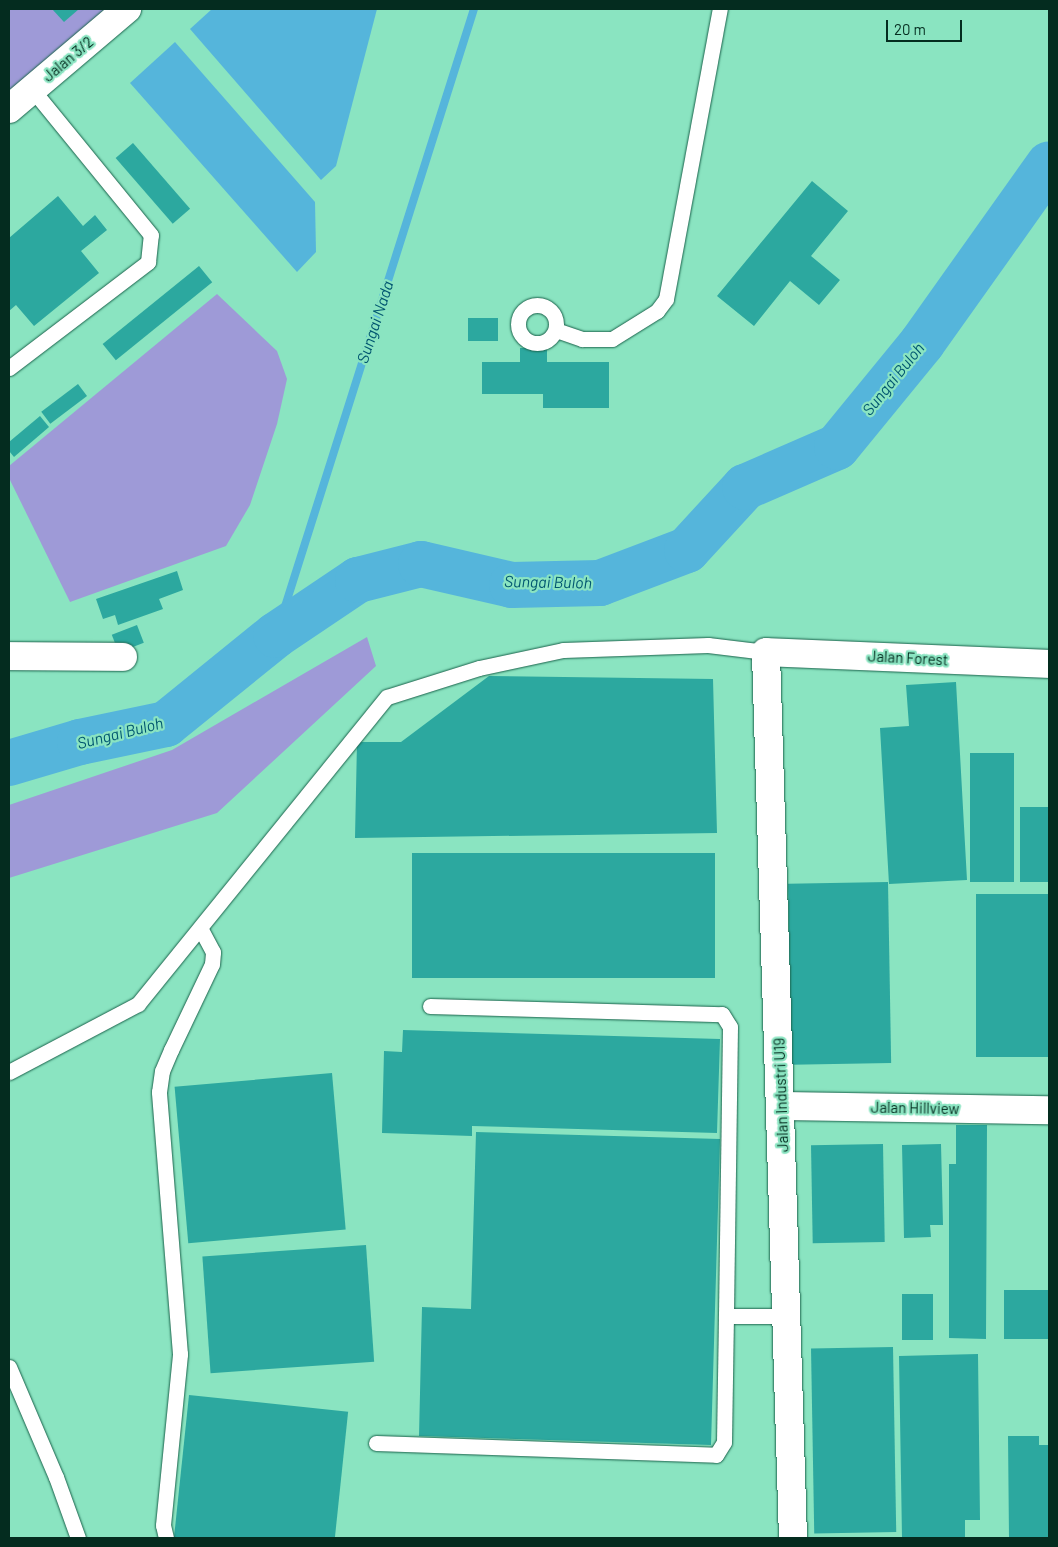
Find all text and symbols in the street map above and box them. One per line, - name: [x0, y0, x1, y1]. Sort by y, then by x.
- scale bar: [888, 10, 964, 42]
- text: 20 m: [894, 20, 926, 38]
- street label: Jalan 3/2: [39, 33, 97, 85]
- water label: Sungai Nada: [353, 278, 397, 366]
- water label: Sungai Buloh: [858, 339, 928, 419]
- water label: Sungai Buloh: [504, 572, 592, 592]
- street label: Jalan Forest: [867, 647, 949, 669]
- water label: Sungai Buloh: [75, 713, 165, 753]
- street label: Jalan Industri U19: [770, 1038, 792, 1152]
- street label: Jalan Hillview: [871, 1098, 959, 1118]

